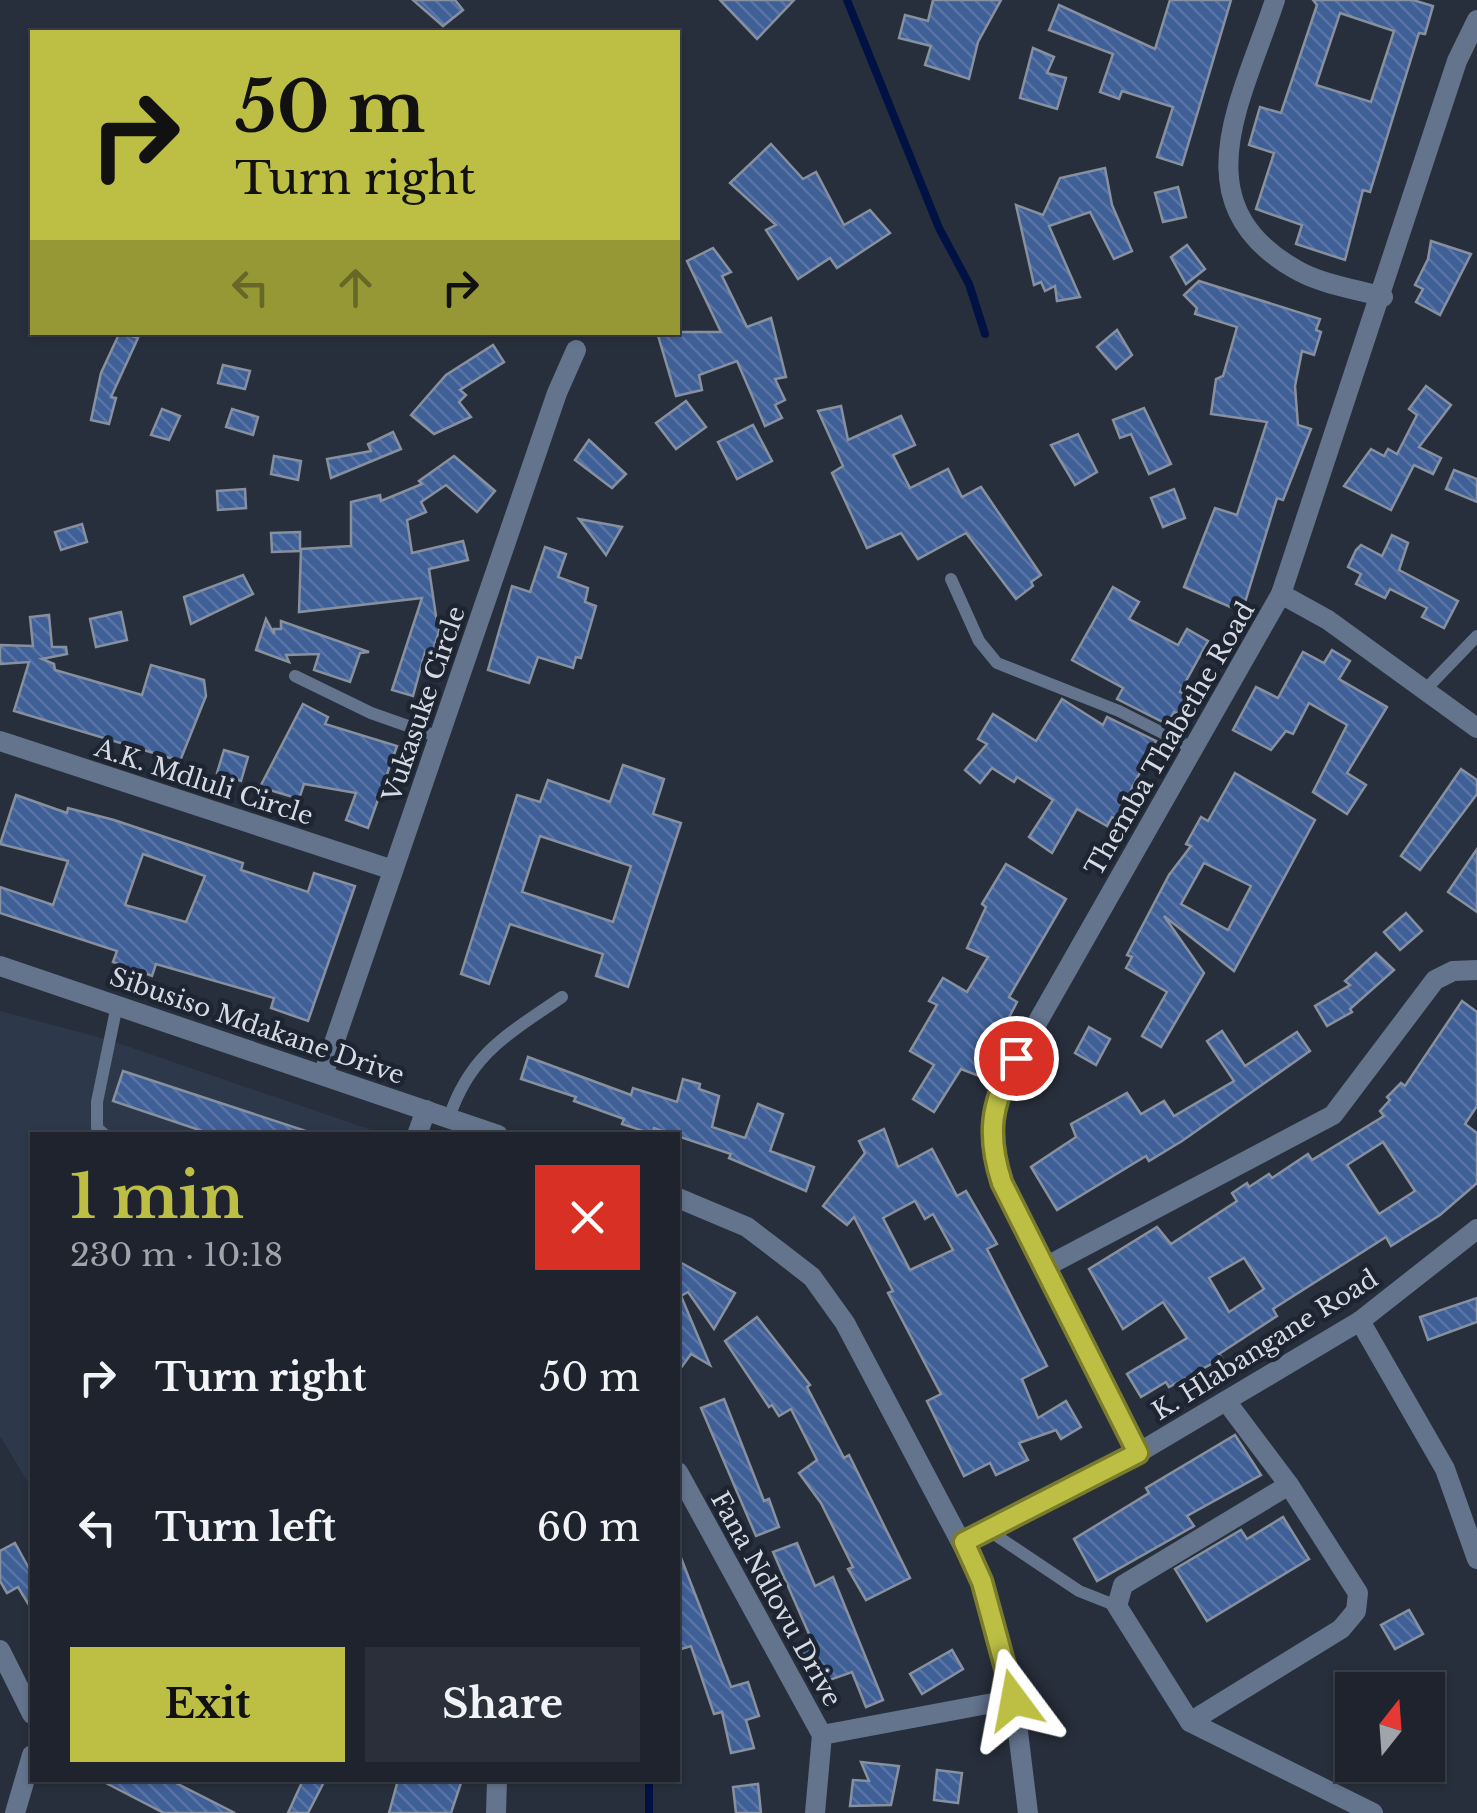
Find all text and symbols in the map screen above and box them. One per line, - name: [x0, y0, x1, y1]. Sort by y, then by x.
- text: 50 m: [235, 64, 426, 151]
- icon: right: [70, 70, 200, 200]
- text: Turn right: [235, 150, 476, 206]
- icon: left: [223, 260, 278, 315]
- icon: ahead: [328, 260, 383, 315]
- icon: right: [433, 260, 488, 315]
- street label: Themba Thabethe Road: [1079, 596, 1261, 882]
- street label: Vukasuke Circle: [376, 602, 472, 807]
- street label: A.K. Mdluli Circle: [90, 732, 317, 832]
- street label: Sibusiso Mdakane Drive: [106, 961, 408, 1091]
- pin: [974, 1016, 1059, 1101]
- icon: arrive: [989, 1031, 1044, 1086]
- text: 1 min: [70, 1160, 244, 1234]
- button: close: [535, 1165, 640, 1270]
- text: 230 m · 10:18: [70, 1235, 283, 1275]
- street label: K. Hlabangane Road: [1147, 1263, 1384, 1427]
- icon: right: [70, 1350, 125, 1405]
- text: Turn right: [155, 1354, 366, 1401]
- text: 50 m: [540, 1354, 640, 1401]
- street label: Fana Ndlovu Drive: [704, 1486, 848, 1712]
- icon: left: [70, 1500, 125, 1555]
- text: Turn left: [155, 1504, 336, 1551]
- text: 60 m: [537, 1504, 640, 1551]
- button: Exit: [70, 1647, 345, 1762]
- button: Share: [365, 1647, 640, 1762]
- position arrow: [962, 1648, 1066, 1752]
- north arrow: [1335, 1672, 1445, 1782]
- map controls: [1335, 1672, 1445, 1782]

